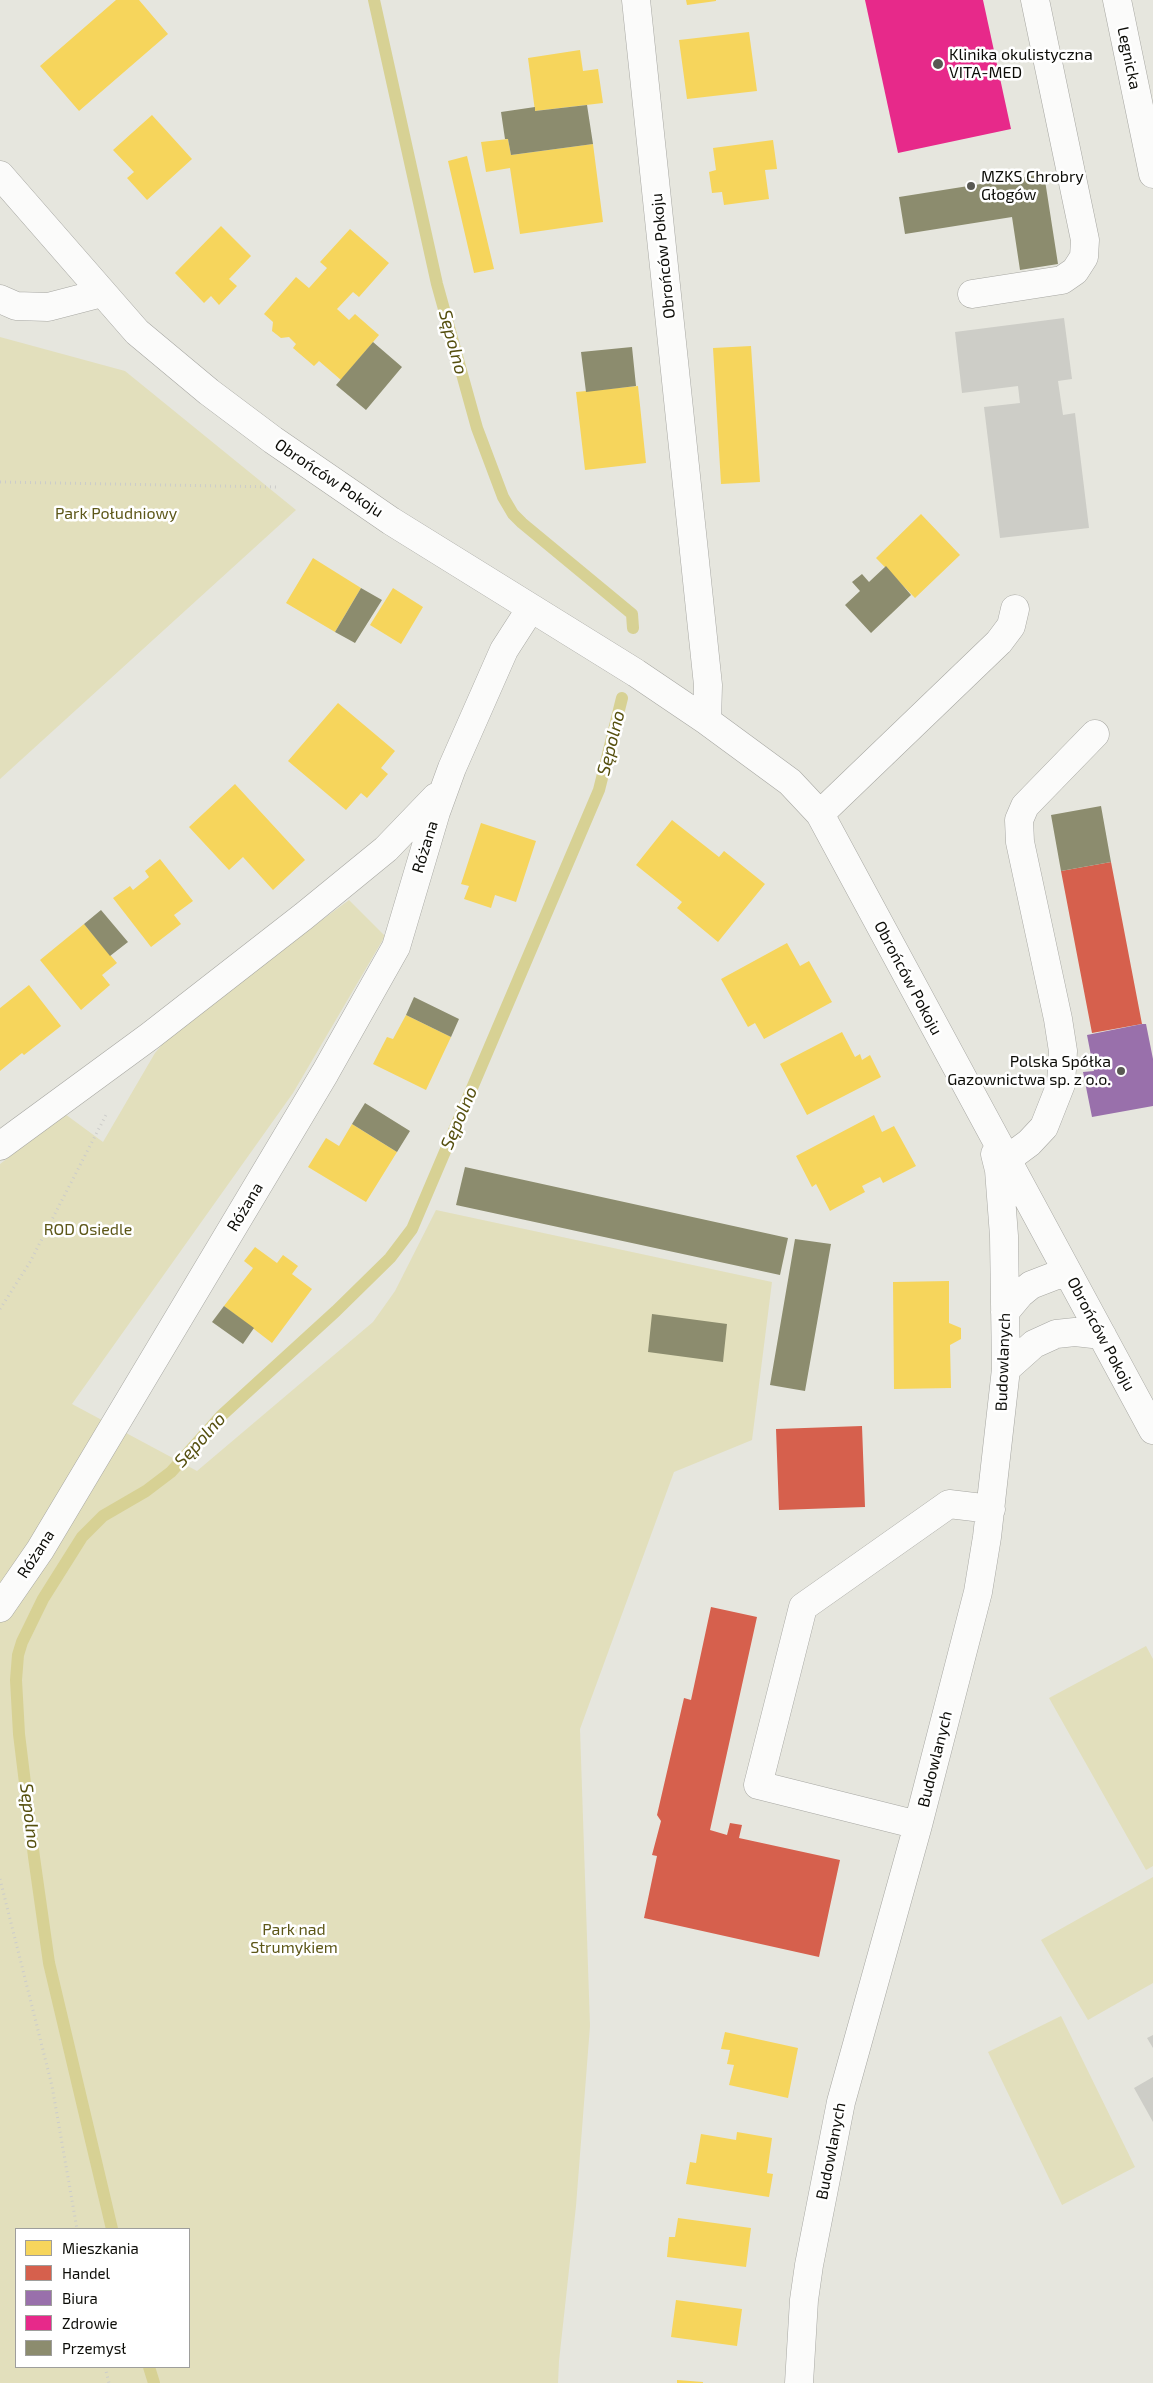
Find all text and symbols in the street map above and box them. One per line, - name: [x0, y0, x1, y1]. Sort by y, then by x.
- street label: Legnicka: [1113, 25, 1145, 91]
- place label: Klinika okulistyczna VITA-MED: [949, 45, 1093, 83]
- marker: Klinika okulistyczna VITA-MED: [931, 57, 945, 71]
- place label: MZKS Chrobry Głogów: [981, 167, 1084, 205]
- marker: MZKS Chrobry Głogów: [965, 180, 977, 192]
- street label: Obrońców Pokoju: [647, 192, 679, 320]
- water label: Sępolno: [434, 307, 472, 377]
- street label: Obrońców Pokoju: [271, 435, 387, 521]
- park label: Park Południowy: [55, 504, 177, 524]
- water label: Sępolno: [593, 708, 629, 778]
- street label: Różana: [408, 818, 442, 876]
- street label: Obrońców Pokoju: [870, 918, 946, 1038]
- place label: Polska Spółka Gazownictwa sp. z o.o.: [947, 1052, 1111, 1090]
- marker: Polska Spółka Gazownictwa sp. z o.o.: [1115, 1065, 1127, 1077]
- water label: Sępolno: [436, 1083, 482, 1153]
- street label: Różana: [223, 1179, 267, 1235]
- park label: ROD Osiedle: [44, 1220, 132, 1240]
- street label: Obrońców Pokoju: [1063, 1274, 1139, 1394]
- street label: Budowlanych: [992, 1312, 1014, 1412]
- water label: Sępolno: [170, 1408, 230, 1472]
- street label: Różana: [13, 1526, 59, 1582]
- street label: Budowlanych: [914, 1709, 956, 1809]
- water label: Sępolno: [15, 1782, 45, 1850]
- park label: Park nad Strumykiem: [250, 1920, 338, 1958]
- street label: Budowlanych: [812, 2101, 850, 2201]
- legend: [15, 2228, 190, 2368]
- text: Mieszkania: [62, 2239, 139, 2257]
- text: Handel: [62, 2264, 110, 2282]
- text: Biura: [62, 2289, 98, 2307]
- text: Zdrowie: [62, 2314, 118, 2332]
- text: Przemysł: [62, 2339, 126, 2357]

